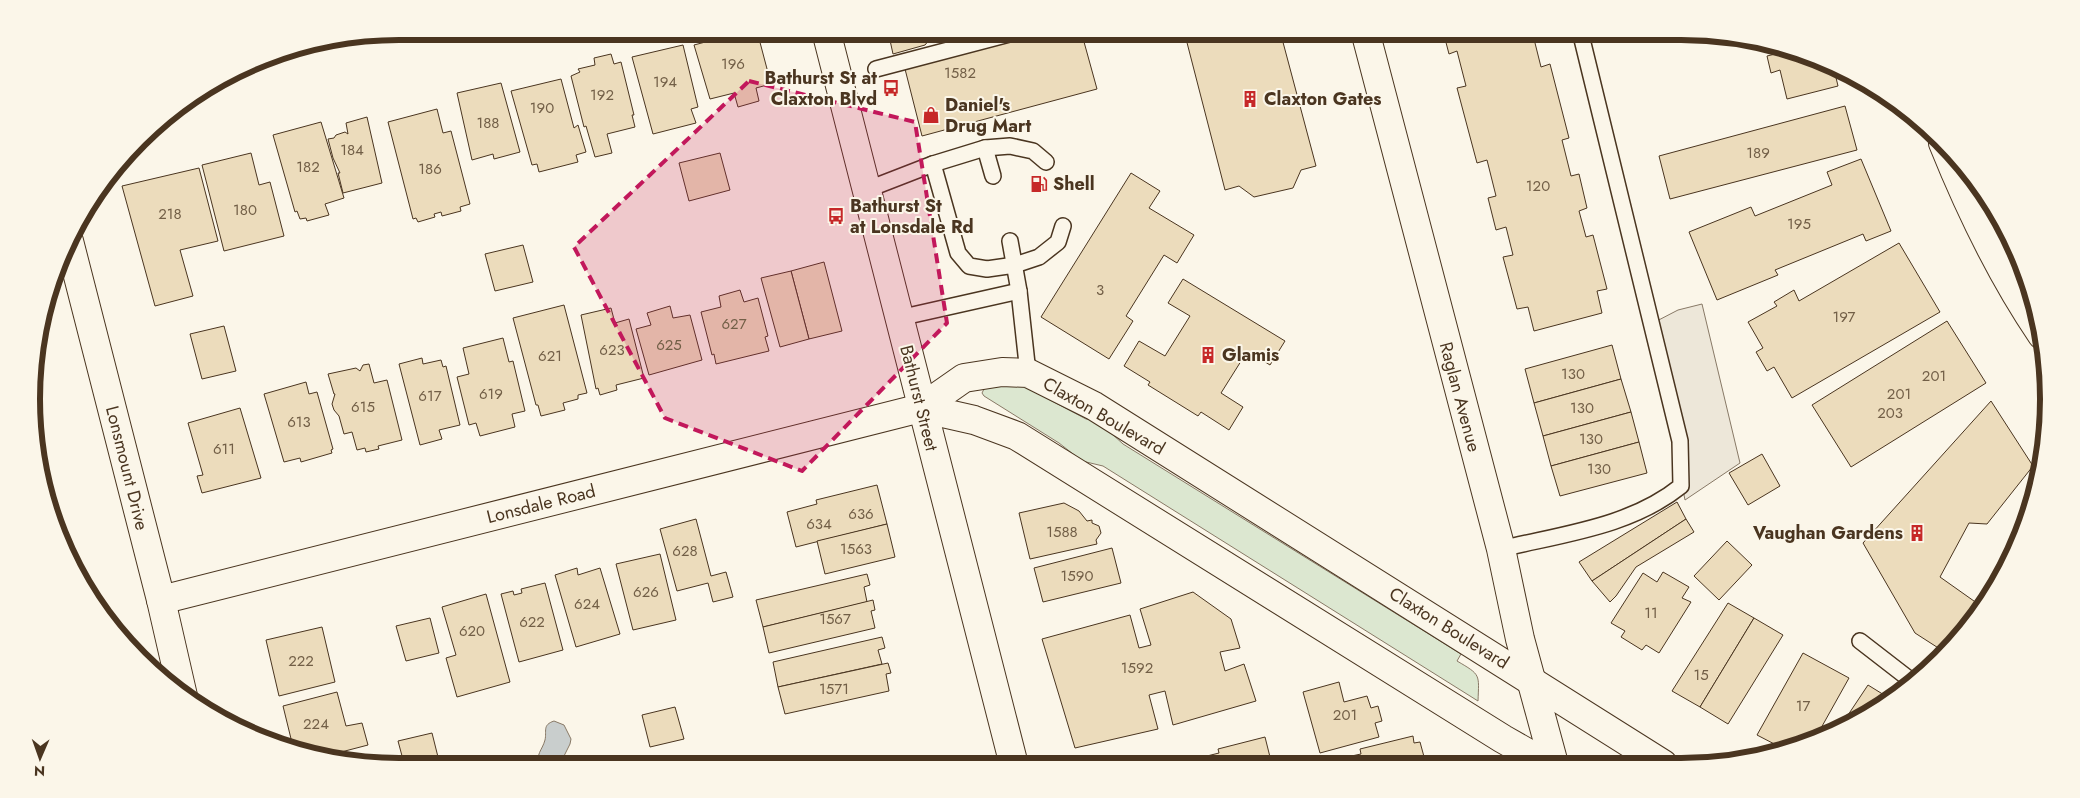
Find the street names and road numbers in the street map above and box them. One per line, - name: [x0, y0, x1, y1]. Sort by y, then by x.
- street label: Raglan Avenue: [1433, 339, 1487, 455]
- street label: Bathurst Street: [893, 342, 945, 454]
- street label: Claxton Boulevard: [1038, 370, 1170, 462]
- street label: Lonsmount Drive: [99, 403, 155, 533]
- street label: Lonsdale Road: [484, 478, 598, 530]
- street label: Claxton Boulevard: [1384, 581, 1514, 675]

